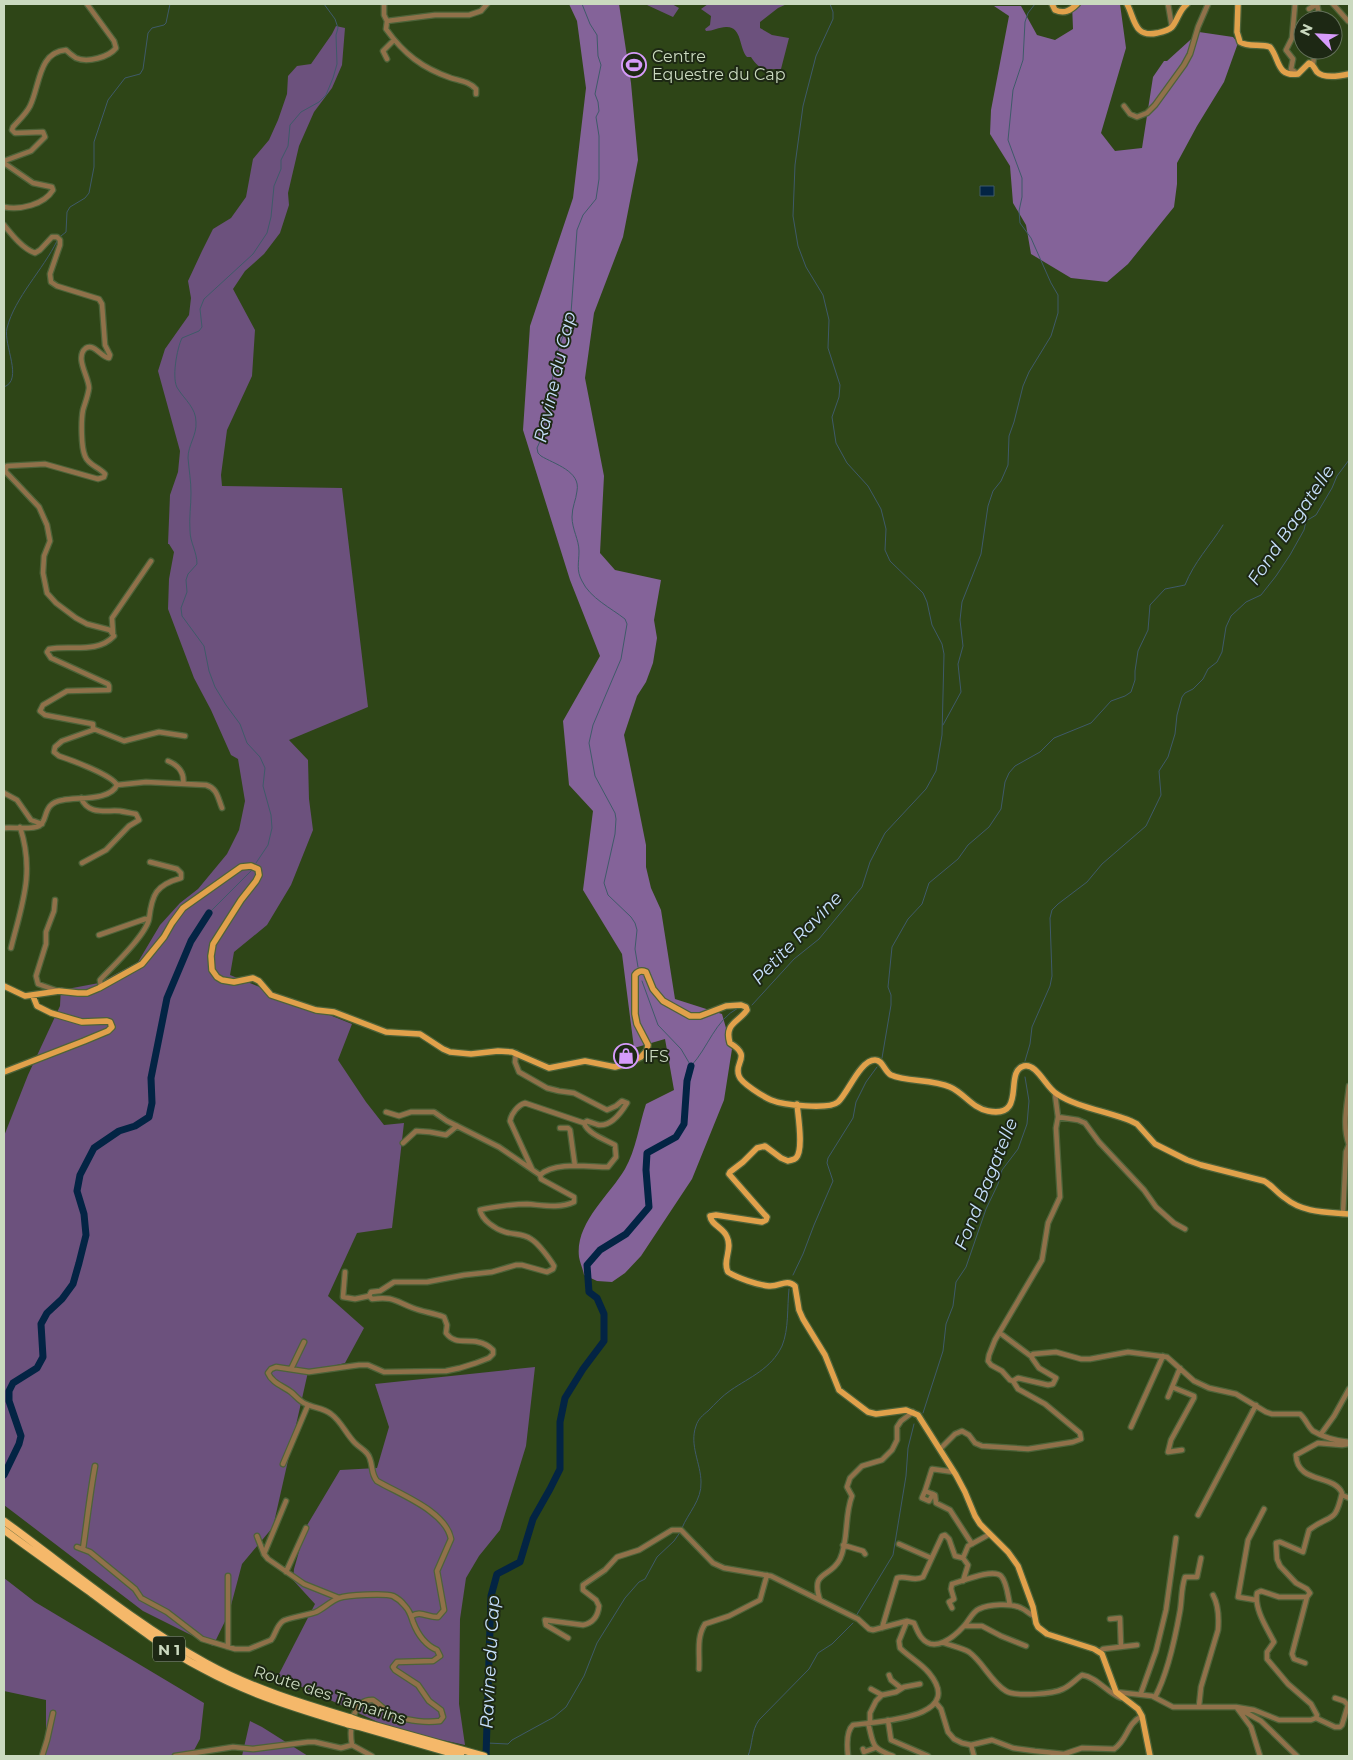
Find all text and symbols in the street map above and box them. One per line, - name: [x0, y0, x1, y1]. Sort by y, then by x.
- north arrow: [1293, 10, 1343, 60]
- text: N: [1296, 21, 1317, 39]
- place label: Centre Equestre du Cap: [652, 47, 786, 84]
- sports icon: Centre Equestre du Cap: [621, 52, 647, 78]
- water label: Ravine du Cap: [529, 309, 581, 445]
- water label: Fond Bagatelle: [1243, 461, 1339, 589]
- water label: Petite Ravine: [747, 887, 847, 989]
- shop icon: IFS: [613, 1043, 639, 1069]
- place label: IFS: [644, 1047, 669, 1066]
- water label: Fond Bagatelle: [950, 1115, 1022, 1253]
- water label: Ravine du Cap: [476, 1595, 504, 1729]
- road number: N 1: [153, 1636, 185, 1662]
- street label: Route des Tamarins: [252, 1661, 409, 1729]

